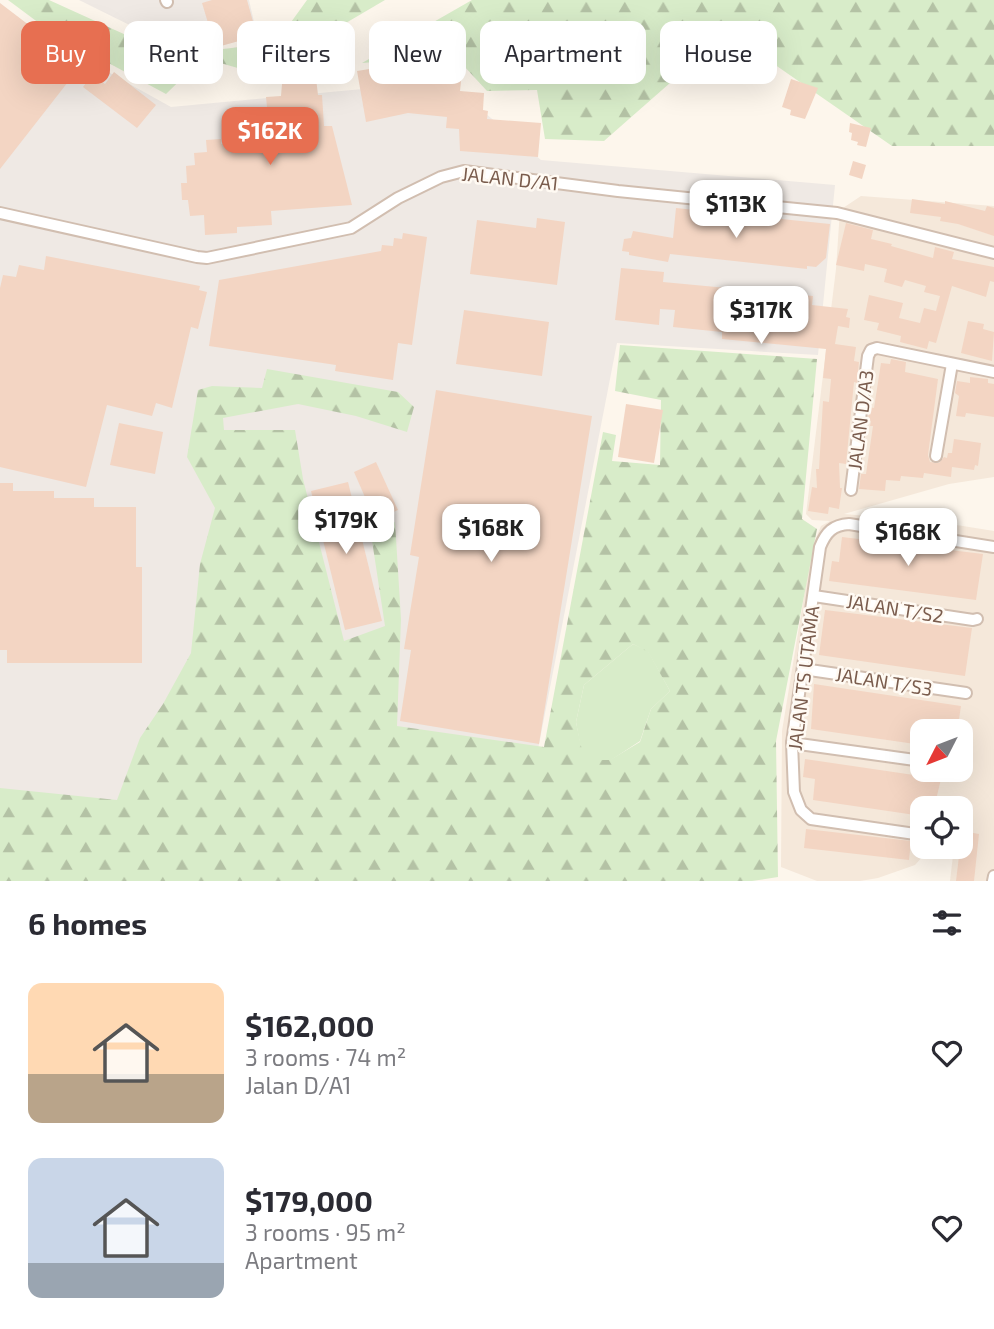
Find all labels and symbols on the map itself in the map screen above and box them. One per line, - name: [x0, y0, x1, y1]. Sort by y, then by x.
- pin: $162K: [221, 108, 319, 167]
- street label: JALAN D/A1: [461, 161, 559, 195]
- pin: $113K: [687, 180, 785, 240]
- pin: $317K: [712, 286, 810, 346]
- street label: JALAN D/A3: [842, 369, 878, 471]
- pin: $179K: [297, 496, 395, 556]
- pin: $168K: [442, 504, 540, 564]
- pin: $168K: [859, 508, 957, 568]
- street label: JALAN T/S2: [845, 589, 945, 627]
- street label: JALAN TS UTAMA: [783, 604, 823, 752]
- street label: JALAN T/S3: [834, 662, 934, 700]
- north arrow: [910, 719, 973, 782]

